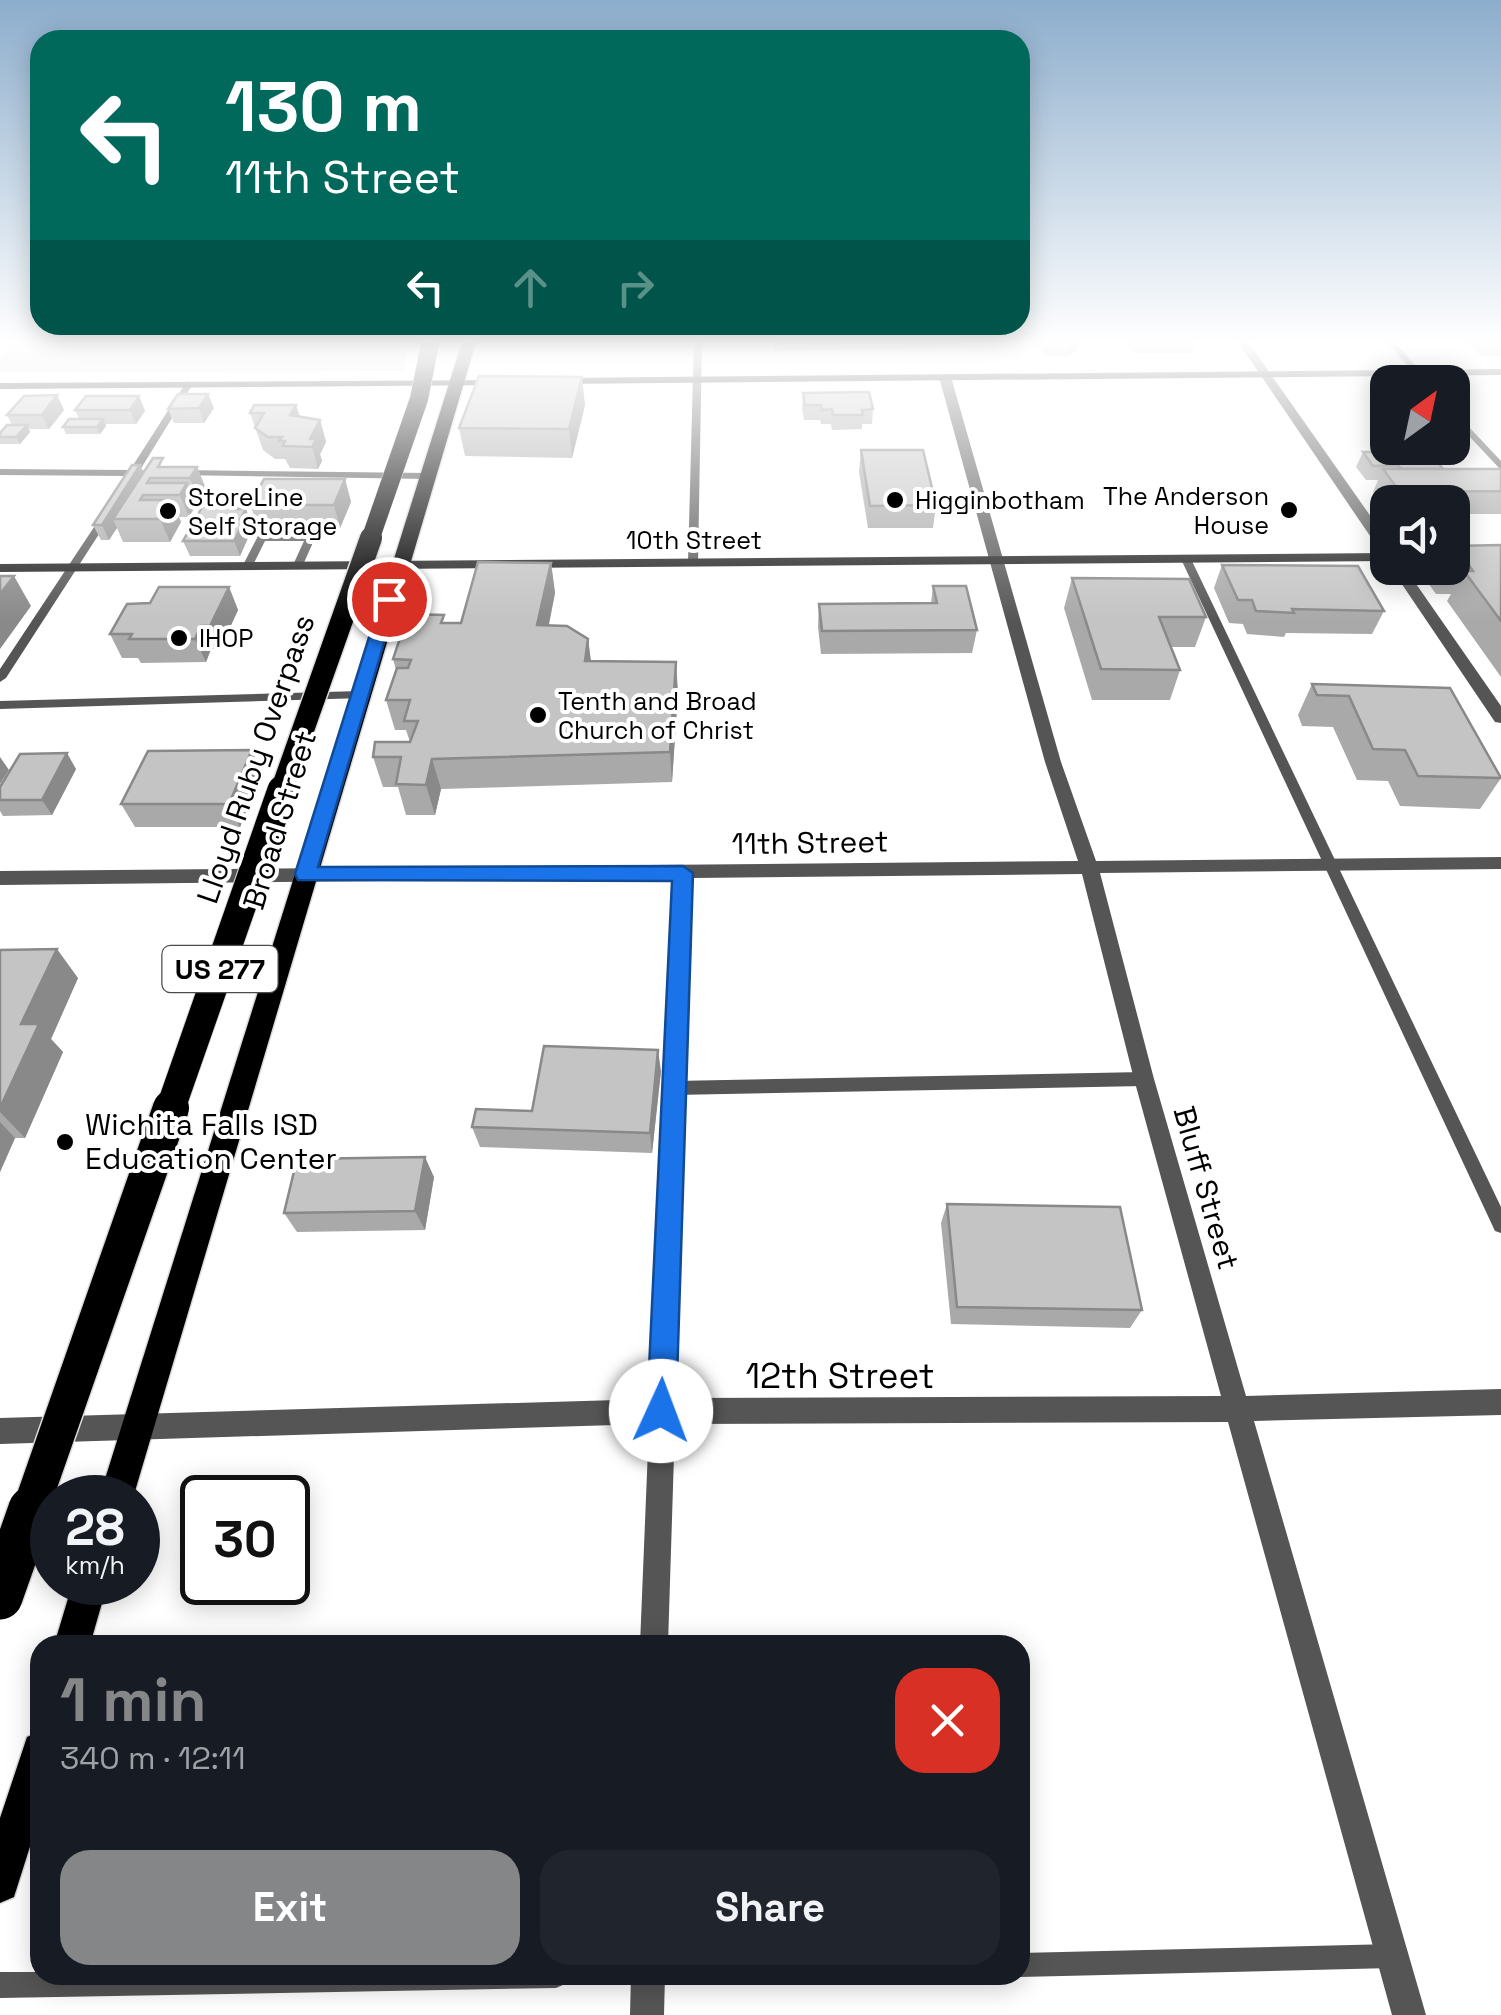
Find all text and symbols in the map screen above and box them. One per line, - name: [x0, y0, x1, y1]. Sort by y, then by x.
- text: 130 m: [225, 62, 422, 151]
- icon: left: [60, 70, 190, 200]
- text: 11th Street: [225, 149, 460, 206]
- icon: left: [398, 260, 453, 315]
- icon: ahead: [503, 260, 558, 315]
- icon: right: [608, 260, 663, 315]
- north arrow: [1370, 365, 1470, 465]
- map controls: [1370, 365, 1470, 585]
- place label: The Anderson House: [1103, 480, 1269, 541]
- place label: StoreLine Self Storage: [188, 481, 337, 542]
- place label: Higginbotham: [915, 484, 1085, 516]
- button: sound: [1370, 485, 1470, 585]
- marker: Higginbotham: [884, 489, 906, 511]
- marker: The Anderson House: [1278, 499, 1300, 521]
- marker: StoreLine Self Storage: [157, 500, 179, 522]
- street label: 10th Street: [626, 524, 762, 556]
- pin: [347, 557, 432, 642]
- icon: arrive: [362, 572, 417, 627]
- street label: Lloyd Ruby Overpass: [188, 609, 323, 908]
- place label: IHOP: [199, 622, 253, 654]
- marker: IHOP: [168, 627, 190, 649]
- place label: Tenth and Broad Church of Christ: [558, 685, 757, 746]
- marker: Tenth and Broad Church of Christ: [527, 704, 549, 726]
- street label: Broad Street: [234, 726, 325, 914]
- street label: 11th Street: [731, 822, 889, 863]
- road number: US 277: [162, 946, 278, 992]
- street label: Bluff Street: [1165, 1102, 1248, 1274]
- place label: Wichita Falls ISD Education Center: [85, 1105, 337, 1178]
- marker: Wichita Falls ISD Education Center: [54, 1131, 76, 1153]
- street label: 12th Street: [745, 1354, 935, 1398]
- position arrow: [609, 1359, 713, 1463]
- speed limit sign: 30: [180, 1475, 310, 1605]
- text: 28: [65, 1496, 125, 1560]
- text: km/h: [65, 1549, 125, 1581]
- text: 1 min: [60, 1662, 207, 1739]
- button: close: [895, 1668, 1000, 1773]
- text: 340 m · 12:11: [60, 1738, 246, 1778]
- button: Exit: [60, 1850, 520, 1965]
- button: Share: [540, 1850, 1000, 1965]

